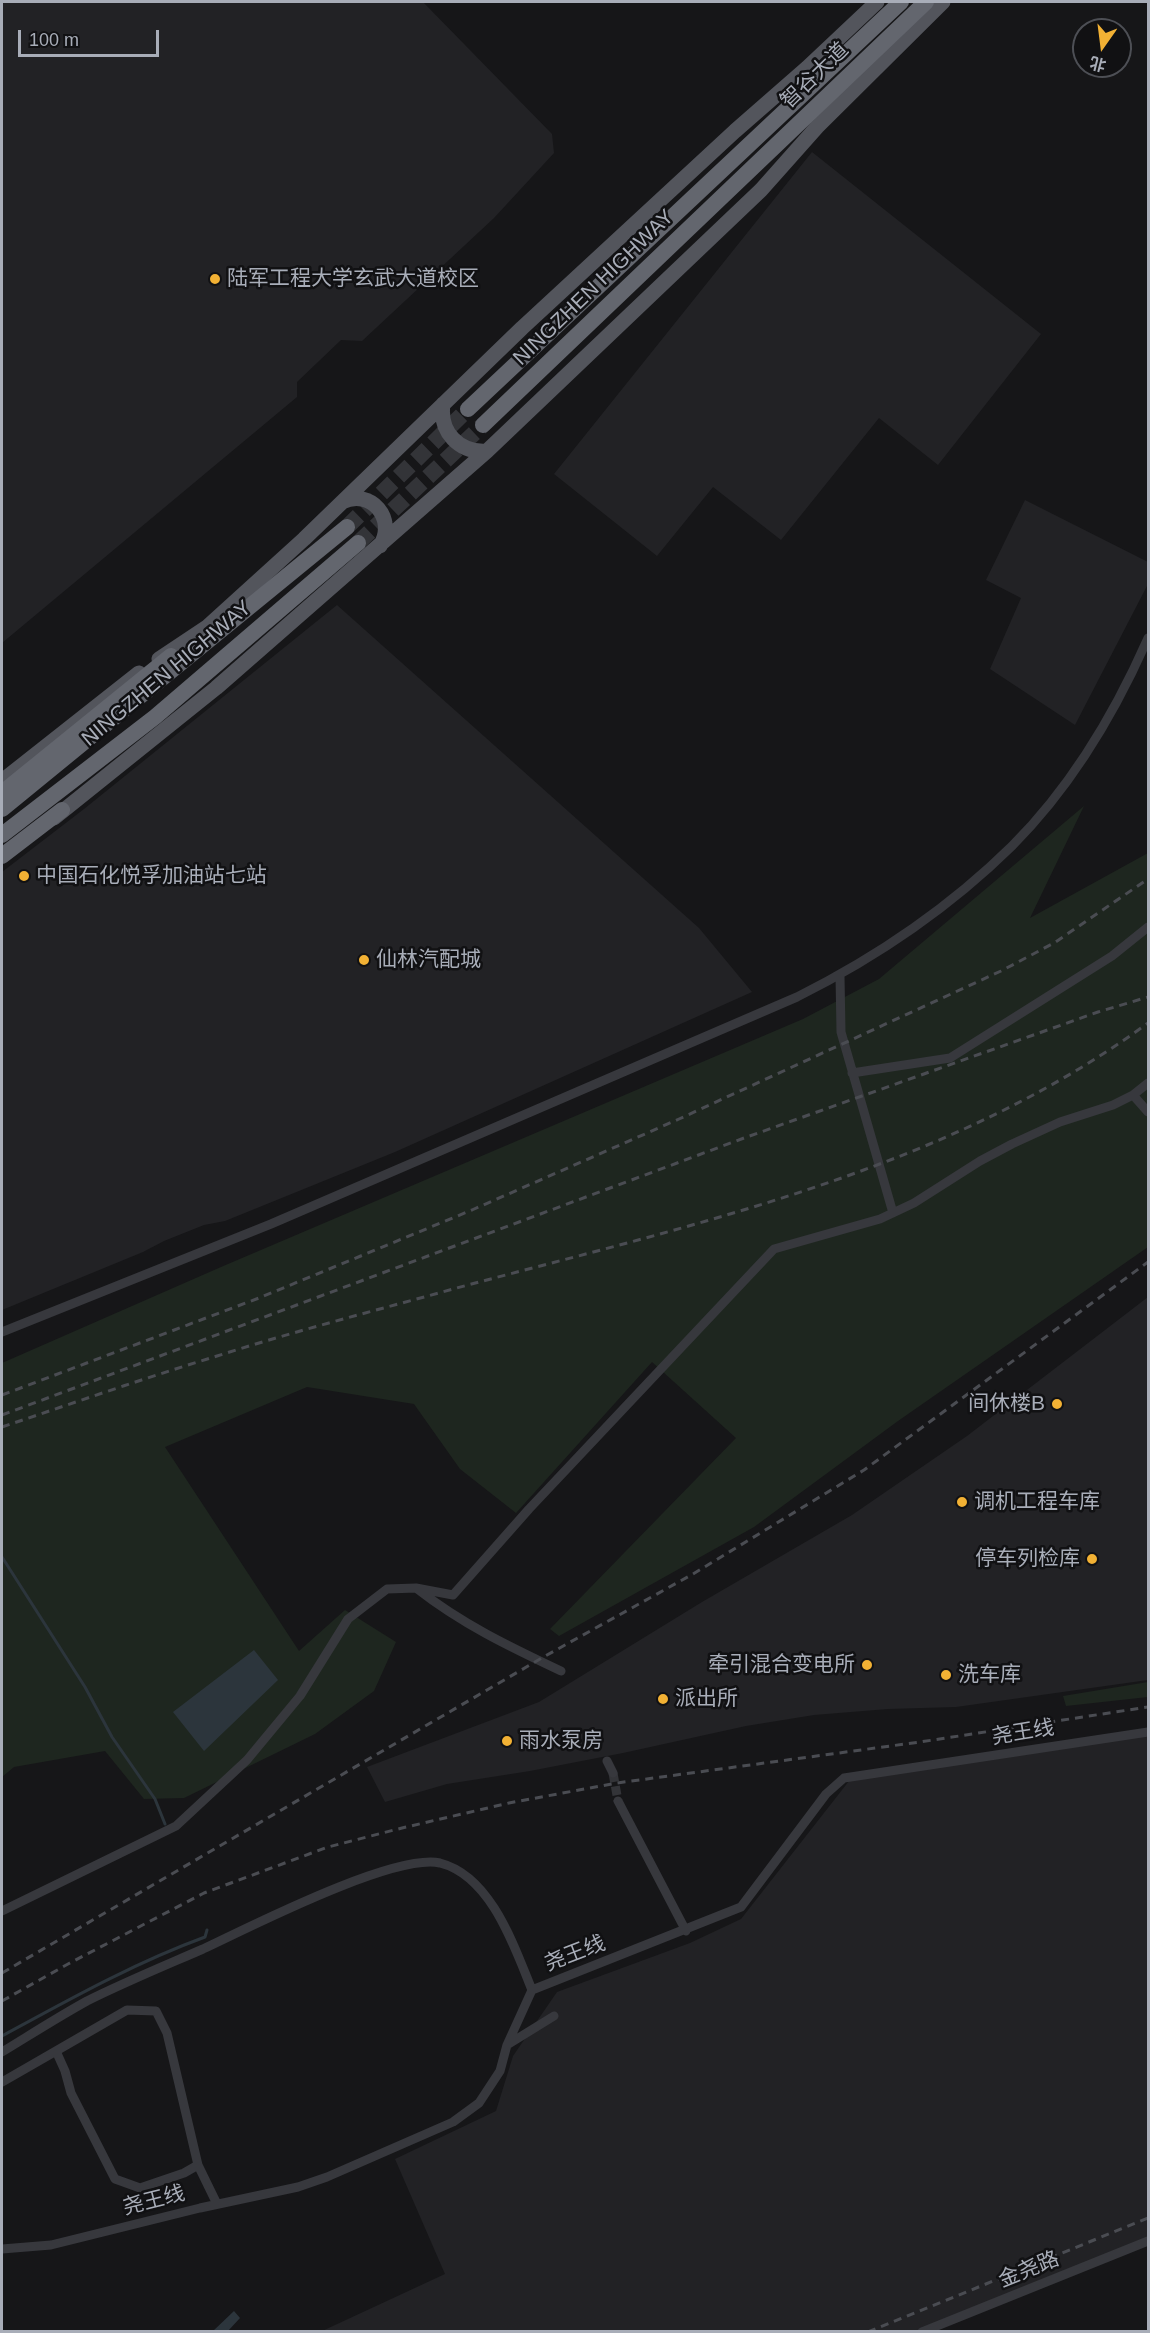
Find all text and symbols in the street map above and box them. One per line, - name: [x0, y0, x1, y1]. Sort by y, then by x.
- scale bar: [21, 18, 162, 56]
- north arrow: [1072, 18, 1132, 78]
- text: 100 m: [29, 30, 79, 50]
- street label: 智谷大道: [776, 38, 854, 114]
- text: 北: [1088, 54, 1108, 74]
- street label: NINGZHEN HIGHWAY: [508, 205, 680, 371]
- place label: 陆军工程大学玄武大道校区: [227, 266, 479, 292]
- marker: 陆军工程大学玄武大道校区: [208, 272, 222, 286]
- street label: NINGZHEN HIGHWAY: [77, 596, 257, 752]
- place label: 中国石化悦孚加油站七站: [36, 863, 267, 889]
- marker: 中国石化悦孚加油站七站: [17, 869, 31, 883]
- place label: 仙林汽配城: [376, 947, 481, 973]
- marker: 仙林汽配城: [357, 953, 371, 967]
- place label: 间休楼B: [968, 1391, 1045, 1417]
- marker: 间休楼B: [1050, 1397, 1064, 1411]
- place label: 调机工程车库: [974, 1489, 1100, 1515]
- marker: 调机工程车库: [955, 1495, 969, 1509]
- place label: 停车列检库: [975, 1546, 1080, 1572]
- marker: 停车列检库: [1085, 1552, 1099, 1566]
- place label: 牵引混合变电所: [708, 1652, 855, 1678]
- marker: 牵引混合变电所: [860, 1658, 874, 1672]
- place label: 洗车库: [958, 1662, 1021, 1688]
- marker: 洗车库: [939, 1668, 953, 1682]
- place label: 派出所: [675, 1686, 738, 1712]
- marker: 派出所: [656, 1692, 670, 1706]
- street label: 尧王线: [990, 1716, 1056, 1750]
- place label: 雨水泵房: [519, 1728, 603, 1754]
- marker: 雨水泵房: [500, 1734, 514, 1748]
- street label: 尧王线: [541, 1931, 609, 1977]
- street label: 尧王线: [120, 2181, 188, 2221]
- street label: 金尧路: [995, 2247, 1063, 2293]

